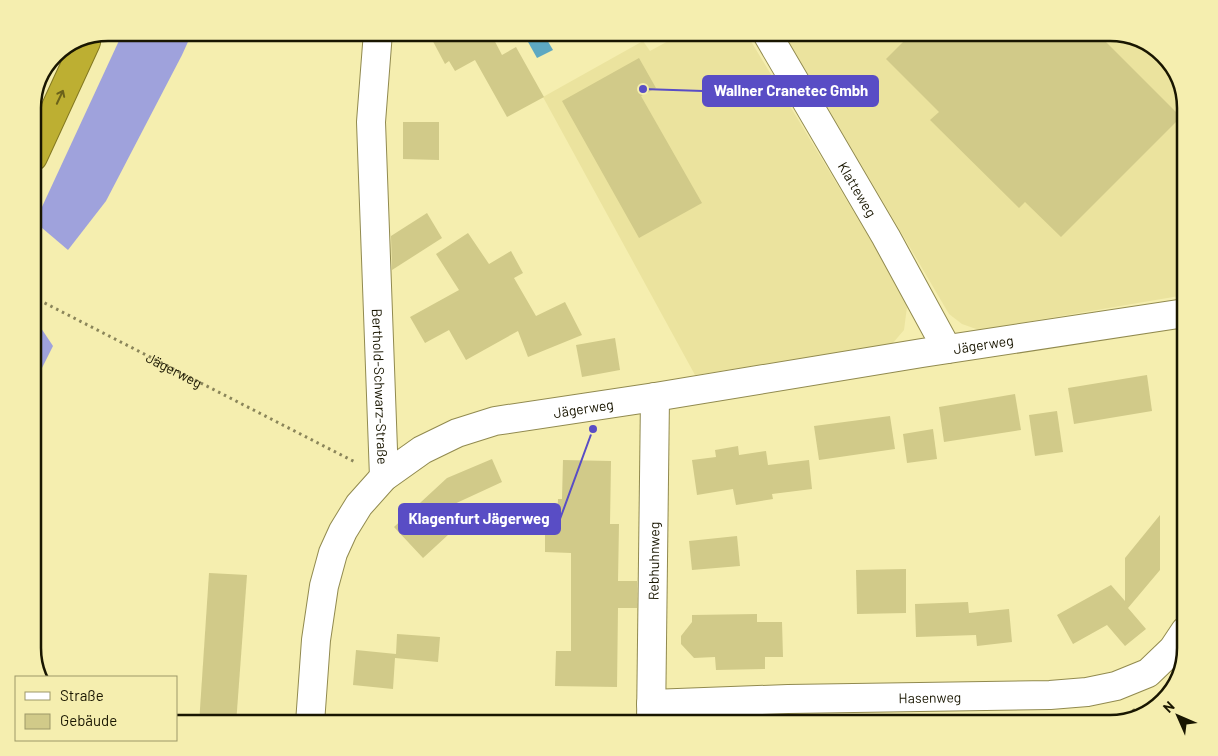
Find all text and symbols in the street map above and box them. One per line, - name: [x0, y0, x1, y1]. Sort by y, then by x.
- callout: Wallner Cranetec Gmbh: [703, 76, 878, 106]
- text: Wallner Cranetec Gmbh: [714, 81, 868, 99]
- one-way arrow: [56, 90, 66, 105]
- street label: Klatteweg: [835, 158, 881, 220]
- street label: Berthold-Schwarz-Straße: [369, 308, 392, 465]
- street label: Jägerweg: [952, 331, 1014, 357]
- street label: Jägerweg: [144, 348, 205, 391]
- street label: Jägerweg: [552, 395, 615, 421]
- callout: Klagenfurt Jägerweg: [399, 504, 560, 534]
- text: Klagenfurt Jägerweg: [408, 509, 550, 527]
- street label: Rebhuhnweg: [644, 522, 662, 600]
- legend: [15, 676, 178, 741]
- text: Straße: [60, 686, 104, 704]
- street label: Hasenweg: [898, 688, 961, 706]
- north arrow: [1153, 691, 1203, 741]
- text: N: [1159, 697, 1178, 716]
- text: Gebäude: [60, 711, 117, 729]

